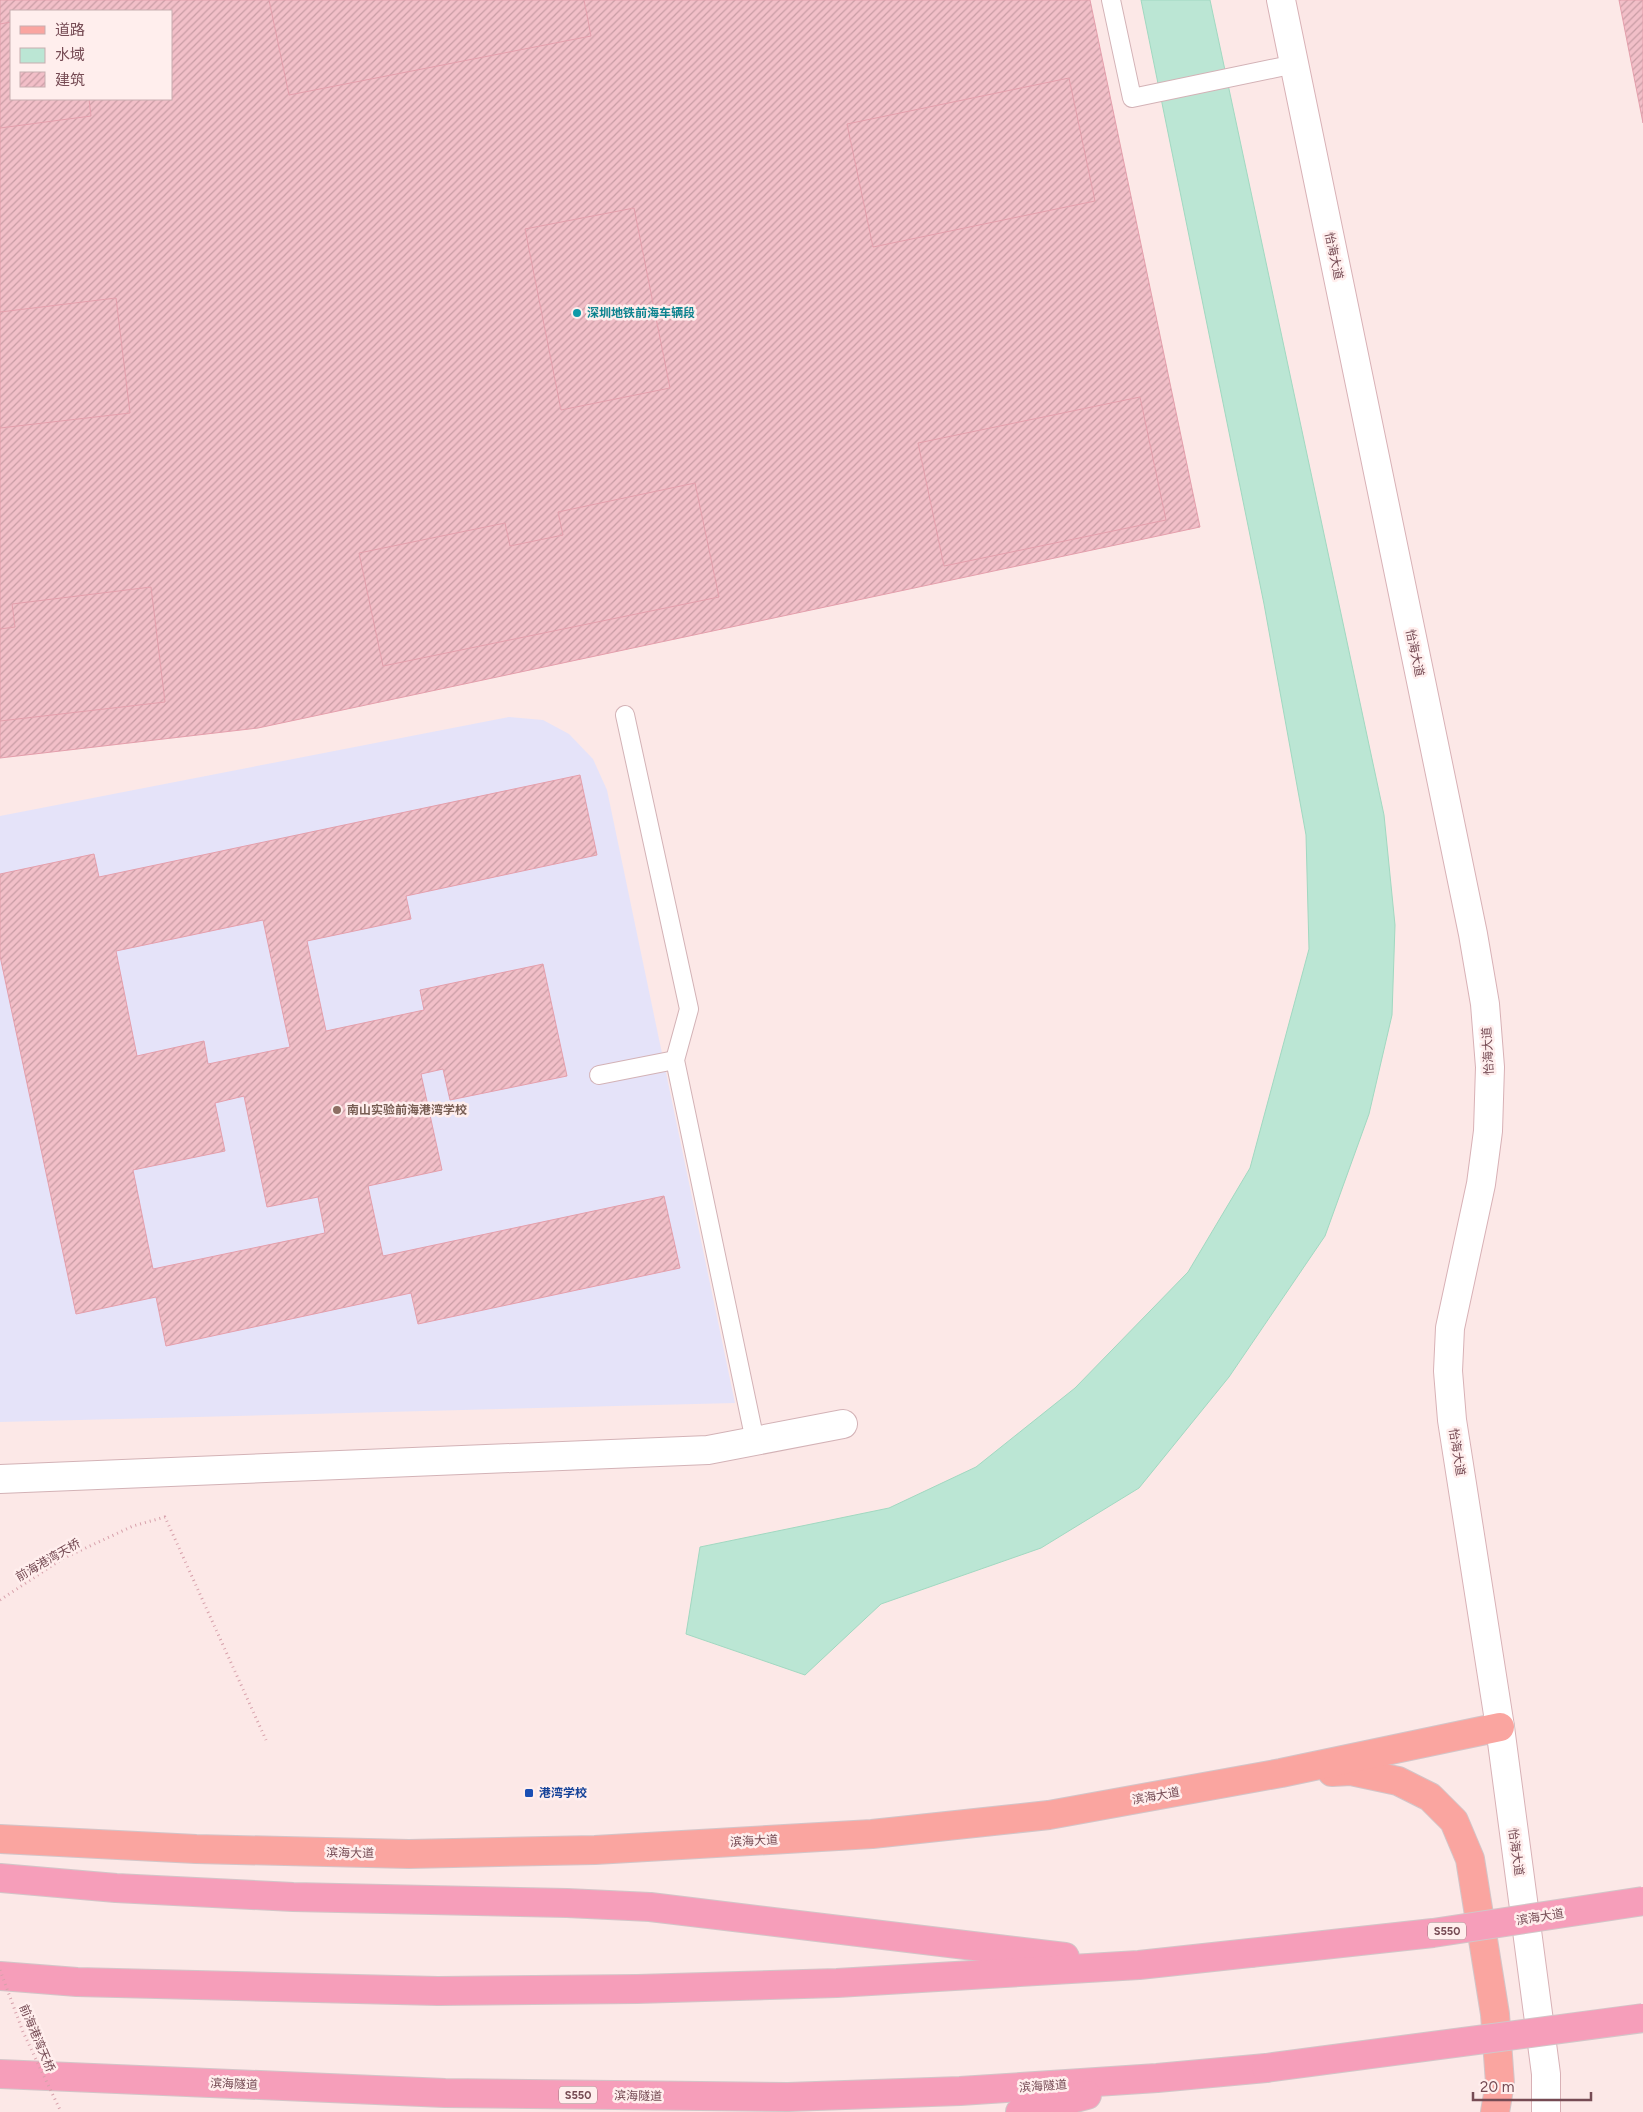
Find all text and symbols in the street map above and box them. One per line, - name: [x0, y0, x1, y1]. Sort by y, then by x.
- legend: [10, 10, 172, 100]
- text: 道路: [55, 21, 85, 39]
- text: 水域: [55, 46, 85, 64]
- text: 建筑: [55, 71, 85, 89]
- street label: 怡海大道: [1322, 231, 1346, 281]
- place label: 深圳地铁前海车辆段: [587, 306, 695, 320]
- marker: 深圳地铁前海车辆段: [571, 307, 583, 319]
- street label: 怡海大道: [1403, 628, 1427, 678]
- street label: 怡海大道: [1480, 1027, 1496, 1075]
- place label: 南山实验前海港湾学校: [347, 1103, 467, 1117]
- marker: 南山实验前海港湾学校: [331, 1104, 343, 1116]
- street label: 怡海大道: [1446, 1427, 1468, 1477]
- street label: 前海港湾天桥: [13, 1536, 83, 1584]
- street label: 滨海大道: [1131, 1785, 1181, 1807]
- place label: 港湾学校: [539, 1786, 587, 1800]
- marker: 港湾学校: [523, 1787, 535, 1799]
- street label: 怡海大道: [1506, 1827, 1526, 1877]
- street label: 滨海大道: [730, 1833, 778, 1849]
- street label: 滨海大道: [326, 1846, 374, 1860]
- street label: 滨海大道: [1515, 1906, 1565, 1928]
- road number: S550: [1428, 1922, 1466, 1940]
- street label: 前海港湾天桥: [16, 2002, 58, 2074]
- scale bar: [1473, 2070, 1590, 2102]
- street label: 滨海隧道: [210, 2076, 258, 2092]
- street label: 滨海隧道: [1019, 2077, 1067, 2095]
- text: 20 m: [1480, 2078, 1514, 2096]
- road number: S550: [559, 2086, 597, 2104]
- street label: 滨海隧道: [614, 2089, 662, 2103]

